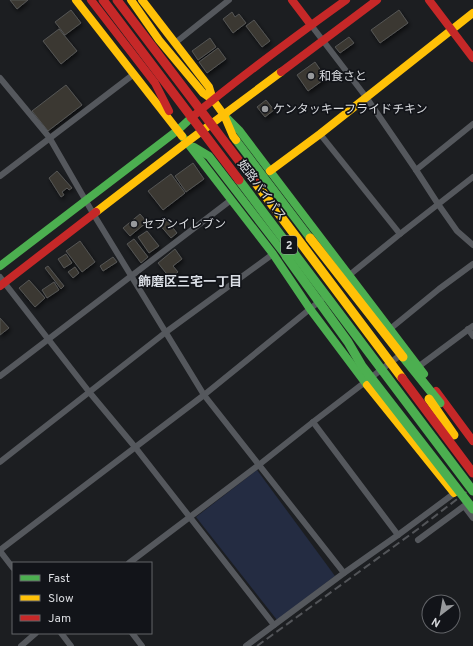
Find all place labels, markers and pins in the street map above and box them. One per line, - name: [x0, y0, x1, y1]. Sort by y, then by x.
- place label: 和食さと: [319, 69, 367, 85]
- marker: 和食さと: [306, 71, 316, 81]
- place label: ケンタッキーフライドチキン: [273, 102, 428, 118]
- marker: ケンタッキーフライドチキン: [260, 104, 270, 114]
- place label: セブンイレブン: [142, 217, 226, 233]
- marker: セブンイレブン: [129, 219, 139, 229]

